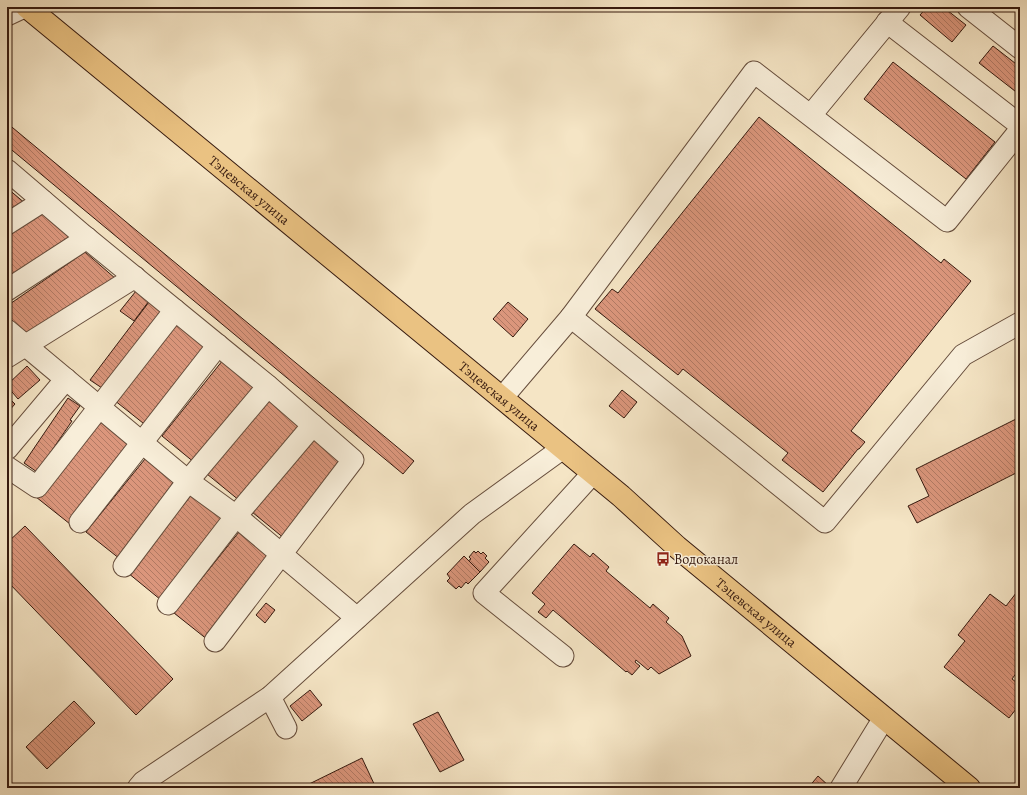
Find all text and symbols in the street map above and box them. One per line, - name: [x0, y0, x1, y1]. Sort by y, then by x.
- street label: Тэцевская улица: [204, 151, 294, 230]
- street label: Тэцевская улица: [455, 357, 544, 436]
- place label: Водоканал: [674, 550, 738, 569]
- bus stop icon: Водоканал: [655, 551, 671, 567]
- street label: Тэцевская улица: [711, 574, 801, 652]

